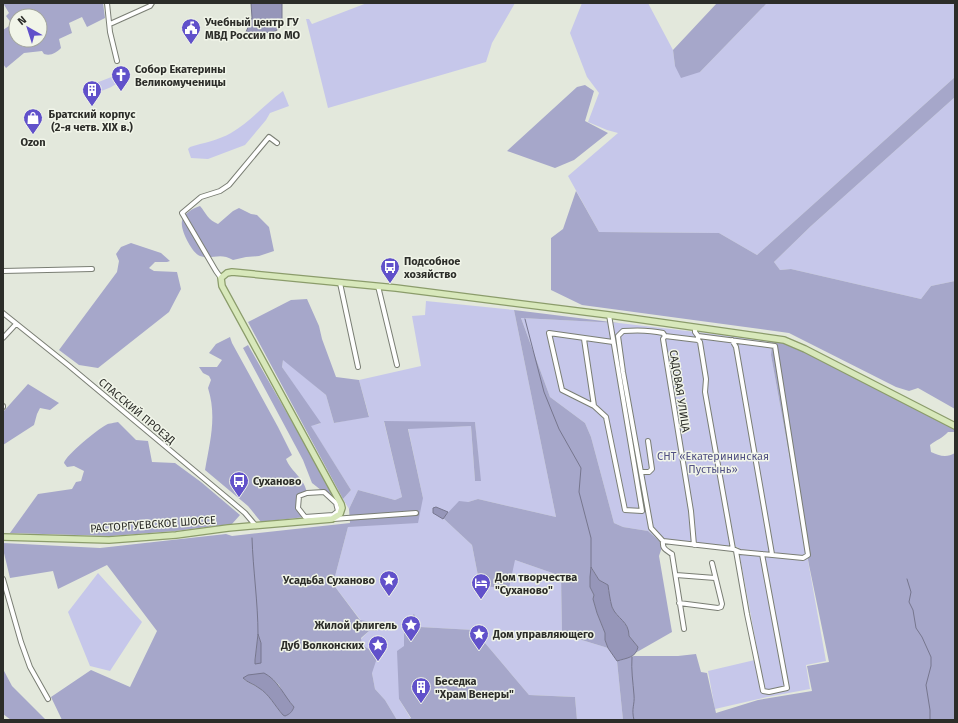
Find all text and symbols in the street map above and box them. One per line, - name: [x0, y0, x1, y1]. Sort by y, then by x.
- north arrow: [8, 8, 48, 48]
- text: N: [15, 13, 29, 28]
- place label: Учебный центр ГУ МВД России по МО: [204, 16, 301, 42]
- public building icon: Учебный центр ГУ МВД России по МО: [180, 17, 202, 45]
- place label: Собор Екатерины Великомученицы: [135, 63, 226, 89]
- church icon: Собор Екатерины Великомученицы: [110, 64, 132, 92]
- building icon: Братский корпус (2-я четв. XIX в.): [81, 79, 103, 107]
- shop icon: Ozon: [22, 107, 44, 135]
- place label: Братский корпус (2-я четв. XIX в.): [49, 108, 136, 134]
- place label: Ozon: [20, 136, 46, 149]
- place label: Подсобное хозяйство: [403, 255, 460, 281]
- bus stop icon: Подсобное хозяйство: [379, 256, 401, 284]
- street label: САДОВАЯ УЛИЦА: [667, 349, 693, 434]
- street label: СПАССКИЙ ПРОЕЗД: [96, 376, 178, 447]
- park label: СНТ «Екатерининская Пустынь»: [657, 450, 769, 476]
- bus stop icon: Суханово: [228, 470, 250, 498]
- place label: Суханово: [253, 475, 302, 488]
- street label: РАСТОРГУЕВСКОЕ ШОССЕ: [90, 514, 216, 535]
- place icon: Усадьба Суханово: [378, 569, 400, 597]
- place label: Дом творчества "Суханово": [494, 571, 577, 597]
- hotel icon: Дом творчества "Суханово": [470, 572, 492, 600]
- place label: Усадьба Суханово: [282, 574, 376, 587]
- place icon: Жилой флигель: [400, 614, 422, 642]
- place label: Жилой флигель: [313, 619, 397, 632]
- place icon: Дом управляющего: [468, 623, 490, 651]
- place label: Дом управляющего: [492, 628, 594, 641]
- place icon: Дуб Волконских: [367, 634, 389, 662]
- place label: Дуб Волконских: [280, 639, 364, 652]
- place label: Беседка "Храм Венеры": [435, 675, 514, 701]
- building icon: Беседка "Храм Венеры": [410, 676, 432, 704]

